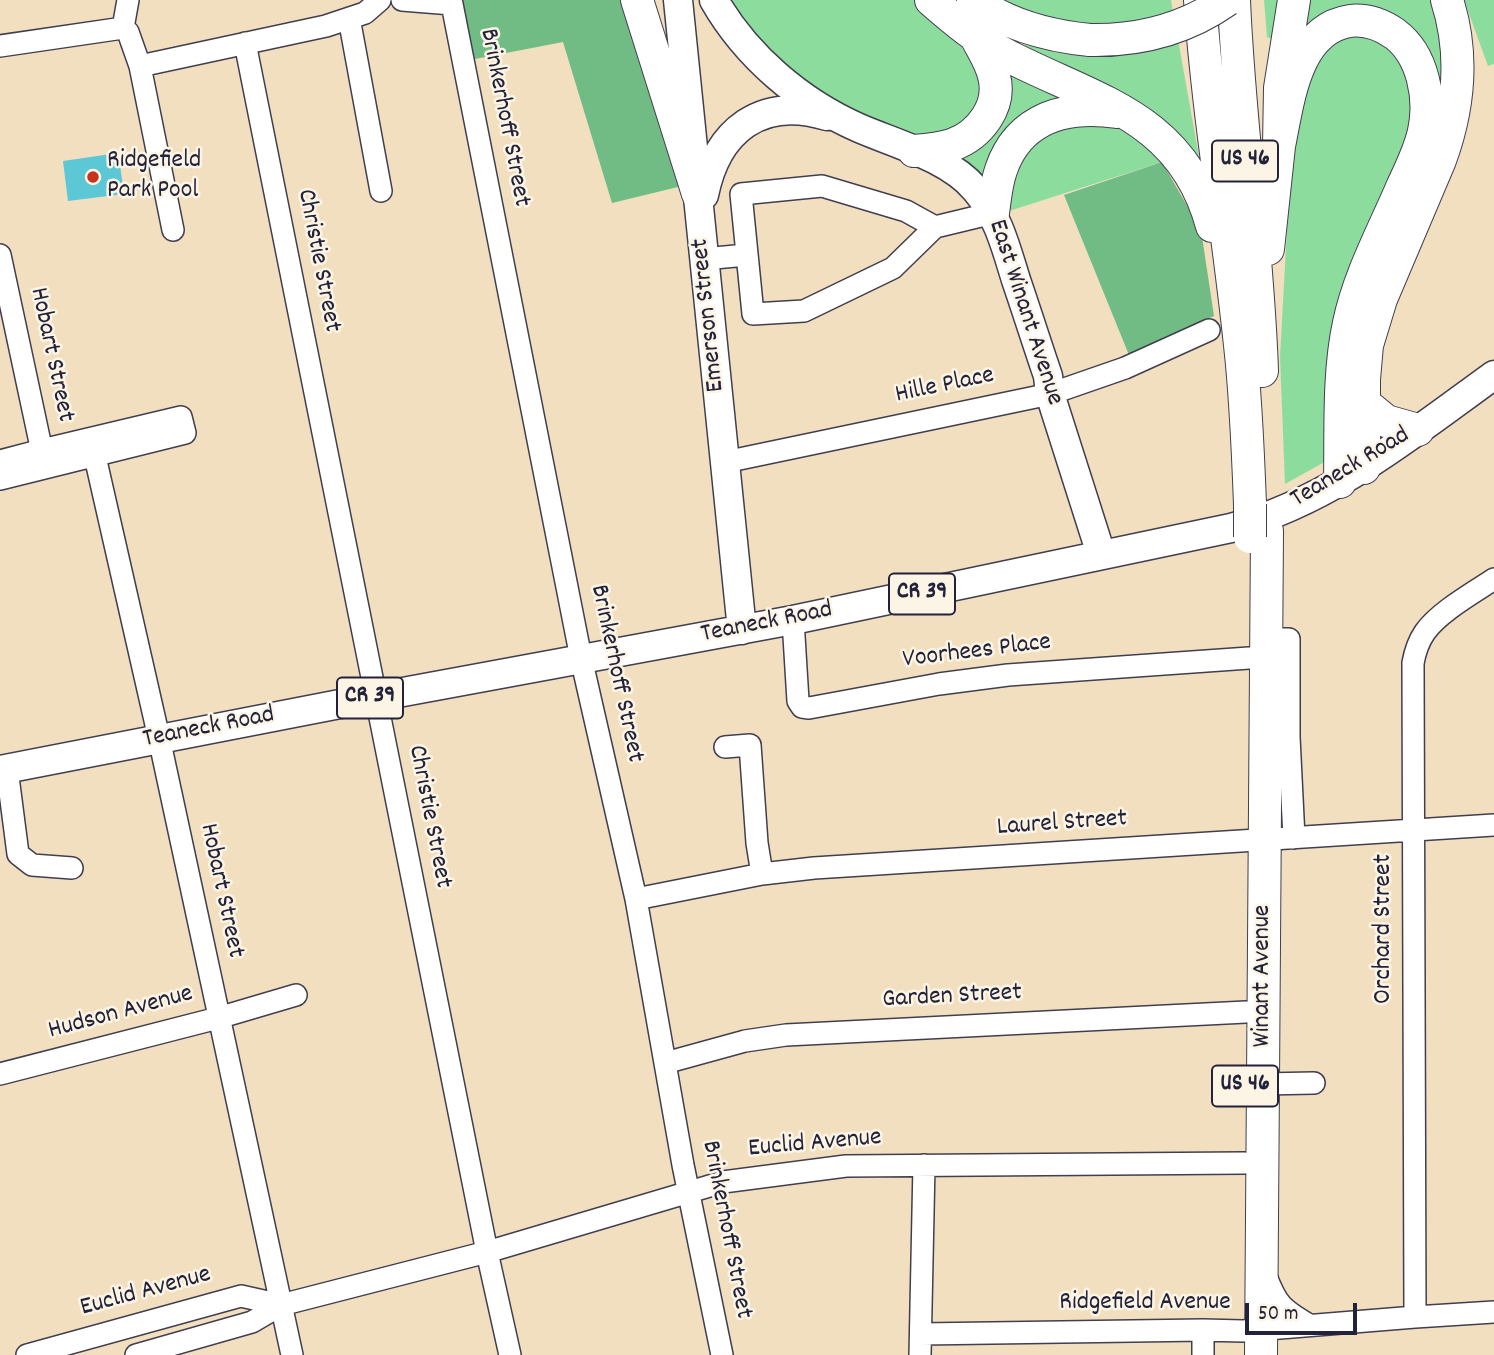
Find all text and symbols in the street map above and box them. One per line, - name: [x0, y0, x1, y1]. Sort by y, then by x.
- street label: Brinkerhoff Street: [470, 26, 536, 210]
- road number: US 46: [1212, 140, 1278, 182]
- place label: Ridgefield Park Pool: [107, 146, 201, 208]
- marker: Ridgefield Park Pool: [85, 169, 101, 185]
- street label: Christie Street: [288, 187, 346, 335]
- street label: East Winant Avenue: [979, 216, 1069, 410]
- street label: Emerson Street: [686, 237, 734, 393]
- street label: Hobart Street: [21, 285, 79, 425]
- street label: Hille Place: [893, 361, 997, 413]
- street label: Teaneck Road: [1286, 421, 1416, 517]
- road number: CR 39: [889, 574, 955, 614]
- street label: Brinkerhoff Street: [581, 582, 649, 766]
- street label: Teaneck Road: [699, 596, 835, 652]
- street label: Voorhees Place: [901, 628, 1053, 678]
- road number: CR 39: [337, 678, 403, 718]
- street label: Teaneck Road: [141, 701, 277, 757]
- street label: Christie Street: [399, 743, 457, 891]
- street label: Laurel Street: [996, 805, 1128, 845]
- street label: Hobart Street: [191, 821, 249, 961]
- street label: Orchard Street: [1369, 854, 1401, 1004]
- street label: Winant Avenue: [1248, 905, 1280, 1047]
- street label: Garden Street: [881, 979, 1023, 1017]
- street label: Hudson Avenue: [45, 980, 197, 1048]
- road number: US 46: [1212, 1066, 1278, 1106]
- street label: Euclid Avenue: [747, 1124, 883, 1166]
- street label: Brinkerhoff Street: [692, 1138, 758, 1322]
- street label: Euclid Avenue: [77, 1261, 215, 1325]
- street label: Ridgefield Avenue: [1059, 1288, 1231, 1320]
- scale bar: [1249, 1288, 1361, 1332]
- text: 50 m: [1258, 1300, 1298, 1330]

